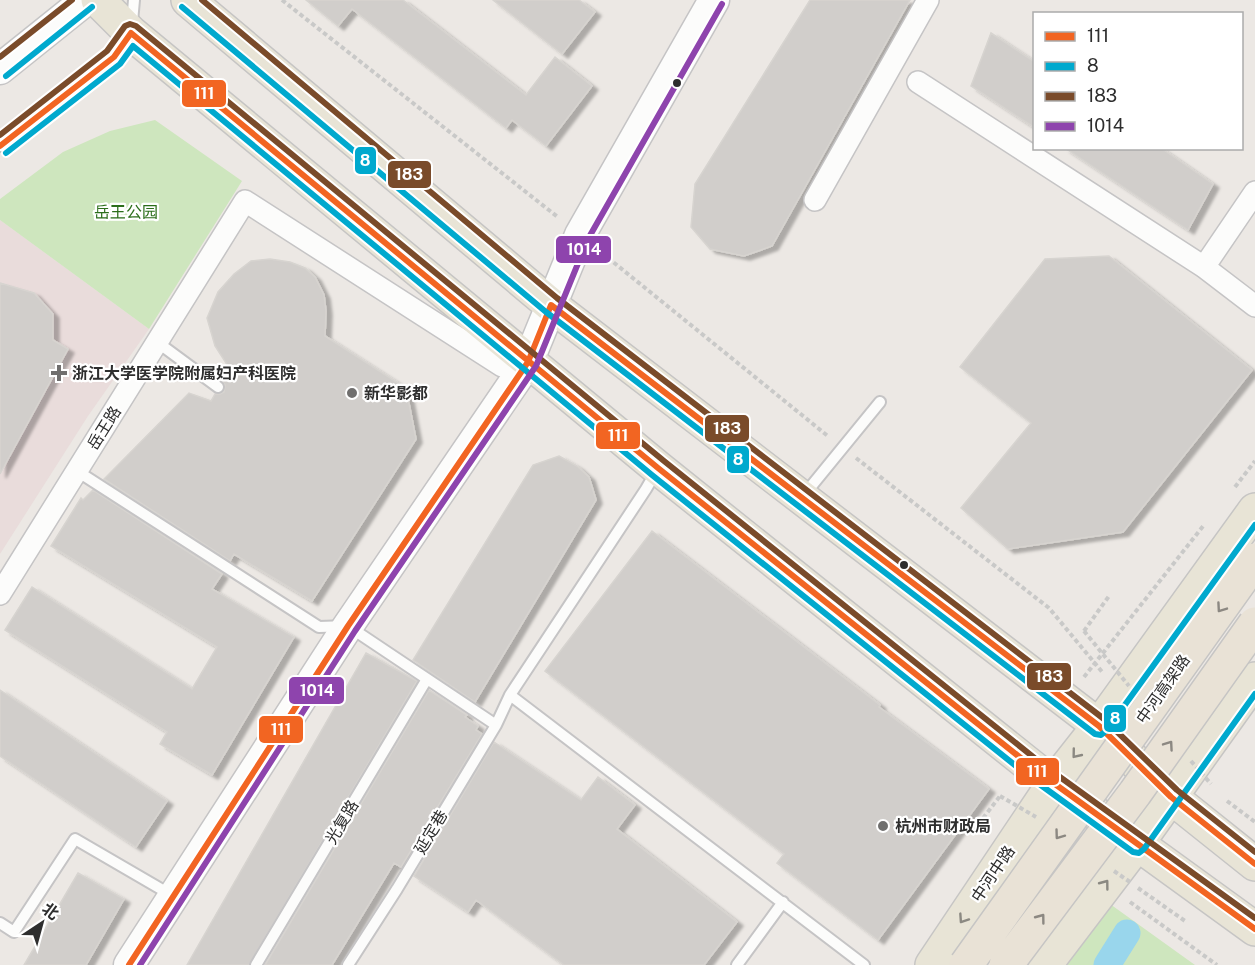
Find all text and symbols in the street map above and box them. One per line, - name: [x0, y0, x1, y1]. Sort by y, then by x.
- legend: [1033, 12, 1243, 150]
- text: 111: [1087, 25, 1109, 46]
- text: 8: [1087, 55, 1099, 76]
- unlabelled marker: [671, 77, 683, 89]
- line badge: 111: [181, 79, 227, 108]
- text: 111: [194, 84, 214, 103]
- text: 183: [1087, 85, 1117, 106]
- text: 1014: [1087, 115, 1124, 136]
- line badge: 8: [354, 146, 377, 175]
- text: 8: [360, 151, 371, 170]
- line badge: 183: [387, 160, 432, 189]
- text: 183: [395, 165, 423, 184]
- park label: 岳王公园: [94, 203, 158, 222]
- line badge: 1014: [555, 235, 612, 264]
- text: 1014: [567, 240, 602, 259]
- marker: 浙江大学医学院附属妇产科医院: [50, 364, 68, 382]
- place label: 浙江大学医学院附属妇产科医院: [72, 364, 296, 383]
- place label: 新华影都: [364, 384, 428, 403]
- marker: 新华影都: [345, 386, 359, 400]
- street label: 岳王路: [83, 403, 125, 453]
- line badge: 183: [704, 414, 750, 443]
- text: 183: [713, 419, 741, 438]
- line badge: 111: [595, 421, 641, 450]
- text: 111: [608, 426, 628, 445]
- line badge: 8: [726, 445, 750, 474]
- text: 8: [733, 450, 744, 469]
- unlabelled marker: [898, 559, 910, 571]
- one-way arrow: [1217, 601, 1228, 612]
- street label: 中河高架路: [1132, 651, 1194, 727]
- line badge: 183: [1026, 662, 1072, 691]
- text: 183: [1035, 667, 1063, 686]
- line badge: 1014: [288, 676, 345, 705]
- text: 1014: [300, 681, 335, 700]
- line badge: 8: [1103, 704, 1127, 733]
- text: 8: [1110, 709, 1121, 728]
- line badge: 111: [258, 715, 304, 744]
- text: 111: [271, 720, 291, 739]
- one-way arrow: [1162, 740, 1173, 751]
- one-way arrow: [1073, 748, 1084, 759]
- line badge: 111: [1015, 757, 1060, 786]
- text: 111: [1027, 762, 1047, 781]
- street label: 光复路: [321, 797, 363, 847]
- street label: 延定巷: [410, 807, 452, 857]
- place label: 杭州市财政局: [895, 817, 991, 836]
- marker: 杭州市财政局: [876, 819, 890, 833]
- one-way arrow: [1055, 828, 1066, 839]
- street label: 中河中路: [967, 842, 1019, 906]
- one-way arrow: [1098, 880, 1109, 891]
- north arrow: [12, 893, 72, 953]
- text: 北: [38, 899, 63, 924]
- one-way arrow: [959, 912, 970, 923]
- one-way arrow: [1034, 914, 1045, 925]

